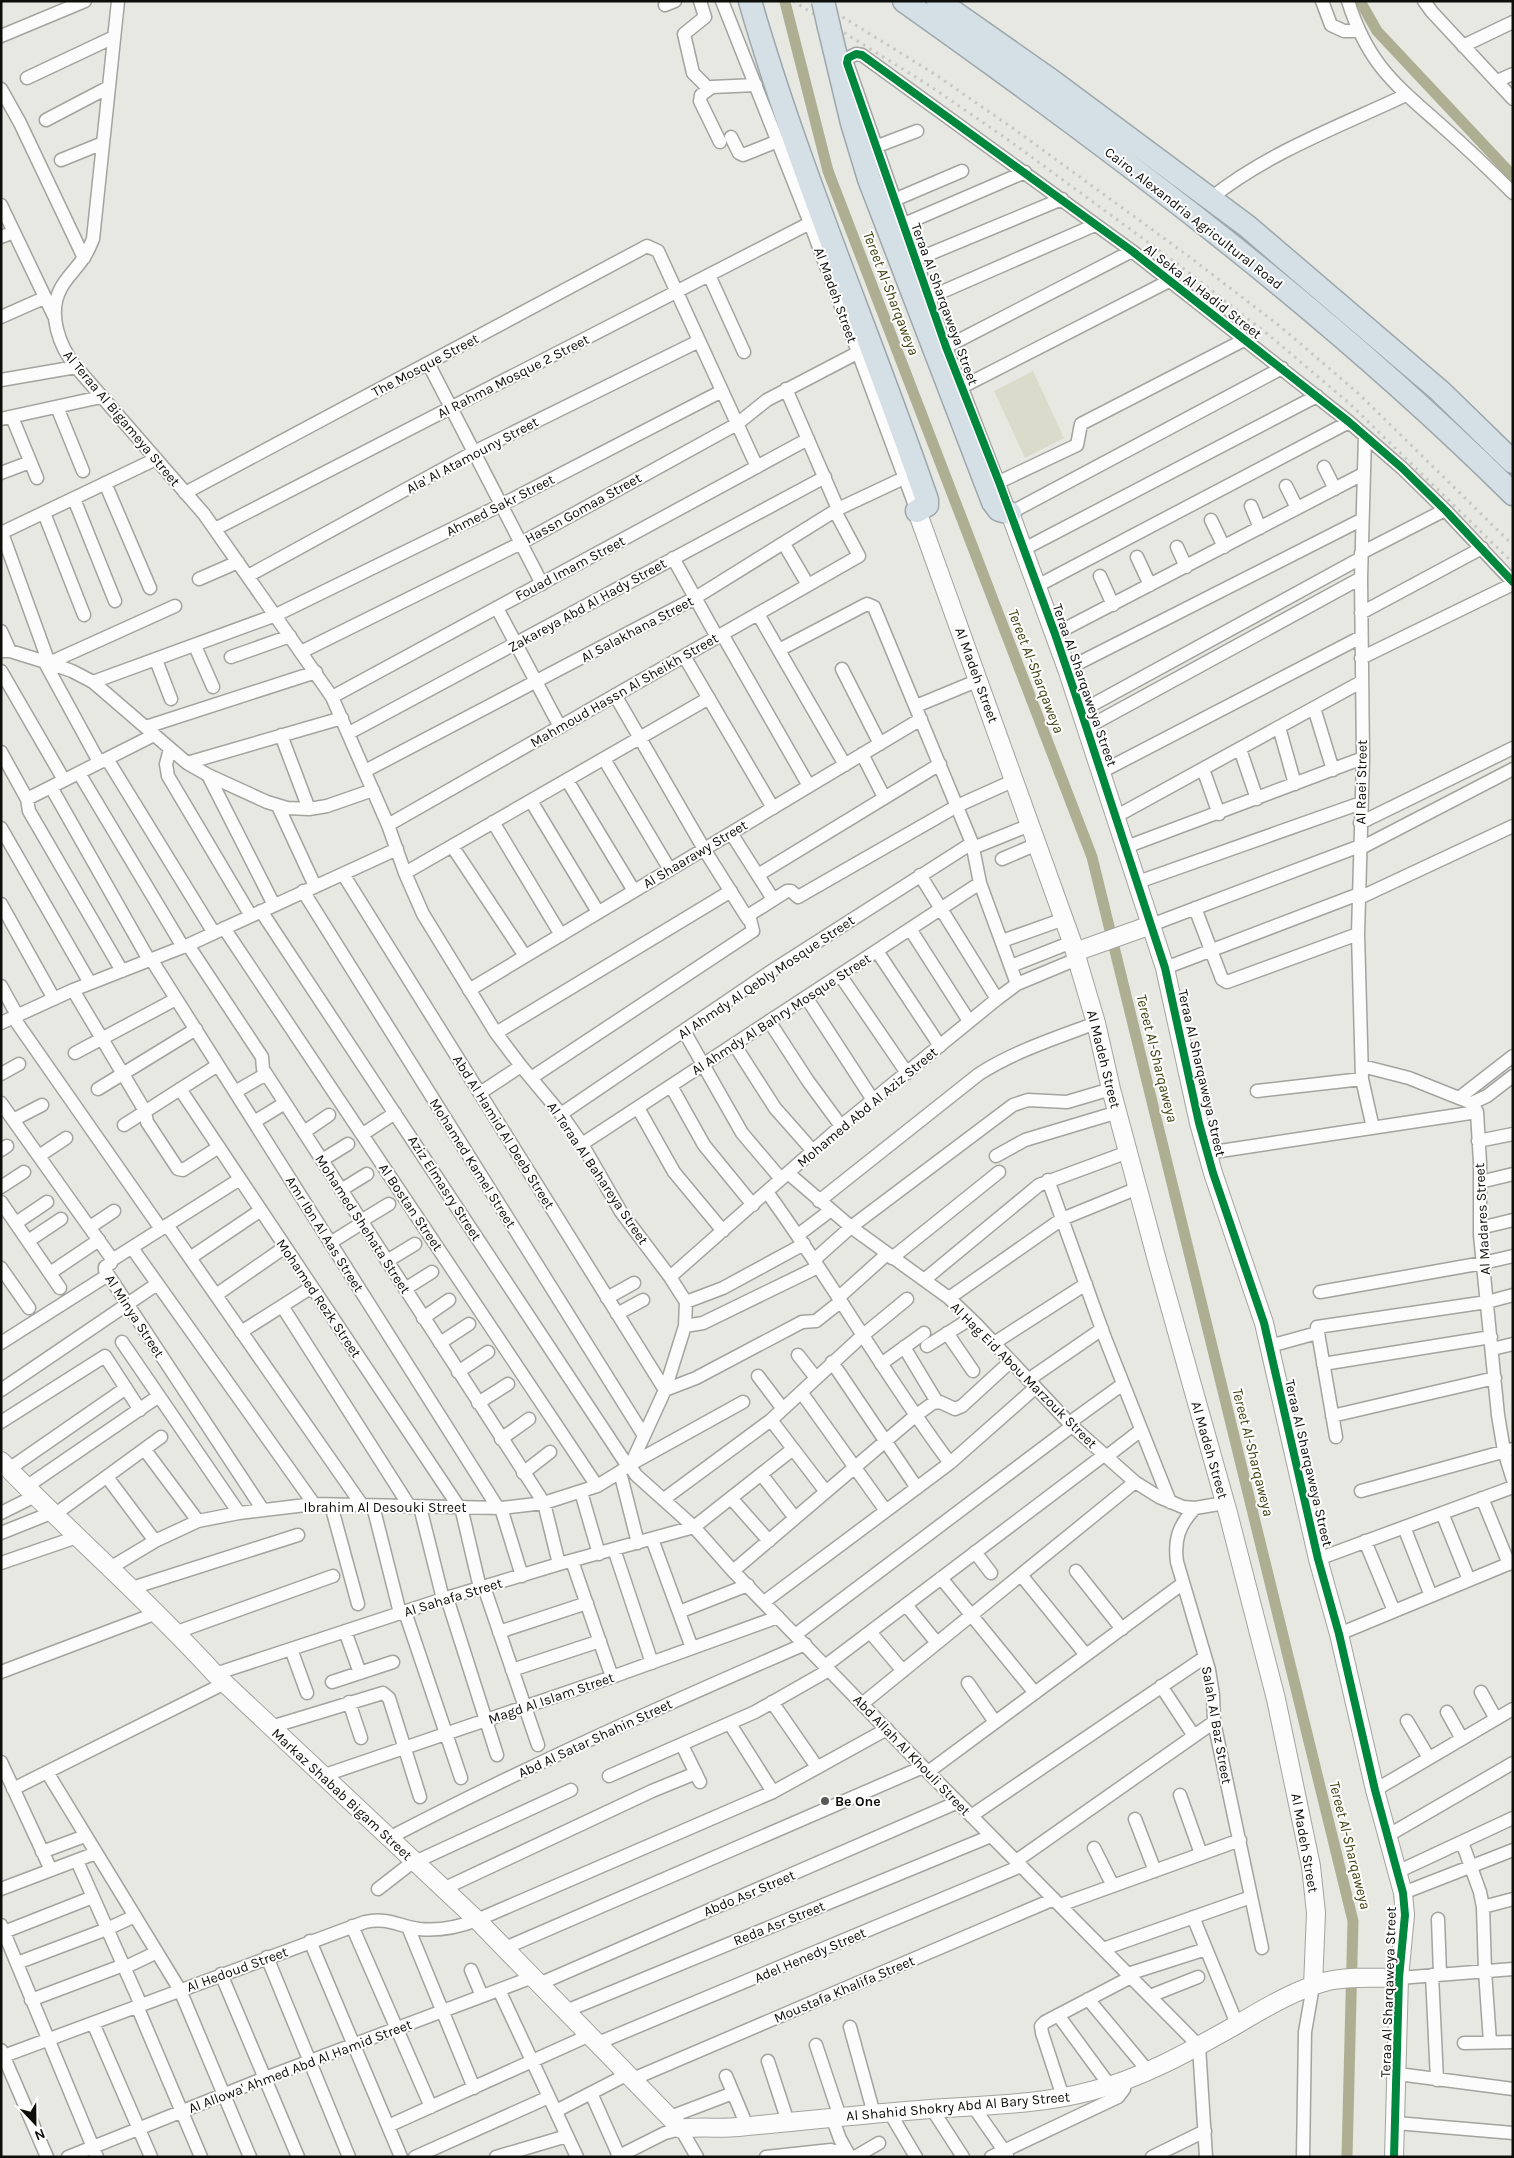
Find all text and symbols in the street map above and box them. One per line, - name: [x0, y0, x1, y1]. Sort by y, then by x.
- street label: Cairo, Alexandria Agricultural Road: [1101, 144, 1286, 293]
- street label: Teraa Al Sharqaweya Street: [907, 221, 982, 387]
- water label: Tereet Al-Sharqaweya: [859, 228, 923, 358]
- street label: Al Seka Al Hadid Street: [1140, 240, 1265, 343]
- street label: Al Madeh Street: [810, 245, 861, 345]
- street label: The Mosque Street: [369, 330, 482, 401]
- street label: Al Rahma Mosque 2 Street: [434, 331, 592, 422]
- street label: Al Teraa Al Bigameya Street: [60, 347, 183, 490]
- street label: Ala' Al Atamouny Street: [403, 413, 541, 497]
- street label: Hassn Gomaa Street: [522, 469, 644, 548]
- street label: Ahmed Sakr Street: [443, 471, 557, 540]
- street label: Fouad Imam Street: [512, 532, 628, 605]
- street label: Zakareya Abd Al Hady Street: [505, 555, 669, 656]
- street label: Al Salakhana Street: [578, 593, 696, 666]
- street label: Teraa Al Sharqaweya Street: [1049, 601, 1120, 769]
- water label: Tereet Al-Sharqaweya: [1004, 606, 1068, 736]
- street label: Al Madeh Street: [951, 625, 1002, 725]
- street label: Mahmoud Hassn Al Sheikh Street: [527, 630, 721, 751]
- street label: Al Raei Street: [1352, 740, 1371, 824]
- street label: Al Shaarawy Street: [640, 817, 751, 892]
- street label: Al Ahmdy Al Qebly Mosque Street: [675, 912, 858, 1043]
- street label: Al Ahmdy Al Bahry Mosque Street: [688, 950, 874, 1079]
- street label: Teraa Al Sharqaweya Street: [1174, 988, 1229, 1158]
- water label: Tereet Al-Sharqaweya: [1132, 992, 1182, 1124]
- street label: Al Madeh Street: [1083, 1008, 1124, 1110]
- street label: Mohamed Abd Al Aziz Street: [794, 1044, 941, 1171]
- street label: Abd Al Hamid Al Deeb Street: [449, 1052, 558, 1212]
- street label: Mohamed Kamel Street: [426, 1095, 519, 1231]
- street label: Al Teraa Al Bahareya Street: [543, 1099, 652, 1248]
- street label: Aziz Elmasry Street: [404, 1132, 485, 1244]
- street label: Mohamed Shehata Street: [311, 1151, 414, 1297]
- street label: Al Bostan Street: [375, 1160, 446, 1254]
- street label: Al Madares Street: [1471, 1162, 1494, 1275]
- street label: Amr Ibn Al Aas Street: [282, 1173, 367, 1295]
- street label: Mohamed Rezk Street: [273, 1236, 365, 1361]
- street label: Al Minya Street: [101, 1271, 168, 1361]
- street label: Al Hag Eid Abou Marzouk Street: [947, 1299, 1100, 1452]
- street label: Teraa Al Sharqaweya Street: [1281, 1378, 1336, 1548]
- water label: Tereet Al-Sharqaweya: [1228, 1386, 1278, 1518]
- street label: Al Madeh Street: [1187, 1399, 1232, 1501]
- street label: Ibrahim Al Desouki Street: [303, 1499, 467, 1516]
- street label: Al Sahafa Street: [402, 1574, 504, 1620]
- street label: Salah Al Baz Street: [1198, 1665, 1235, 1785]
- street label: Magd Al Islam Street: [486, 1669, 616, 1728]
- street label: Abd Allah Al Khouli Street: [849, 1691, 974, 1819]
- street label: Abd Al Satar Shahin Street: [515, 1695, 675, 1782]
- street label: Markaz Shabab Bigam Street: [268, 1725, 415, 1864]
- water label: Tereet Al-Sharqaweya: [1325, 1779, 1375, 1911]
- street label: Al Madeh Street: [1287, 1792, 1322, 1894]
- place label: Be One: [835, 1793, 881, 1810]
- marker: Be One: [819, 1795, 831, 1807]
- street label: Abdo Asr Street: [701, 1867, 798, 1920]
- street label: Reda Asr Street: [731, 1897, 827, 1950]
- street label: Teraa Al Sharqaweya Street: [1377, 1906, 1400, 2078]
- street label: Adel Henedy Street: [752, 1924, 869, 1987]
- street label: Al Hedoud Street: [184, 1943, 290, 1996]
- street label: Moustafa Khalifa Street: [771, 1952, 917, 2027]
- street label: Al Allowa' Ahmed Abd Al Hamid Street: [186, 2016, 414, 2117]
- street label: Al Shahid Shokry Abd Al Bary Street: [845, 2088, 1071, 2125]
- north arrow: [10, 2098, 60, 2148]
- text: N: [32, 2125, 48, 2144]

